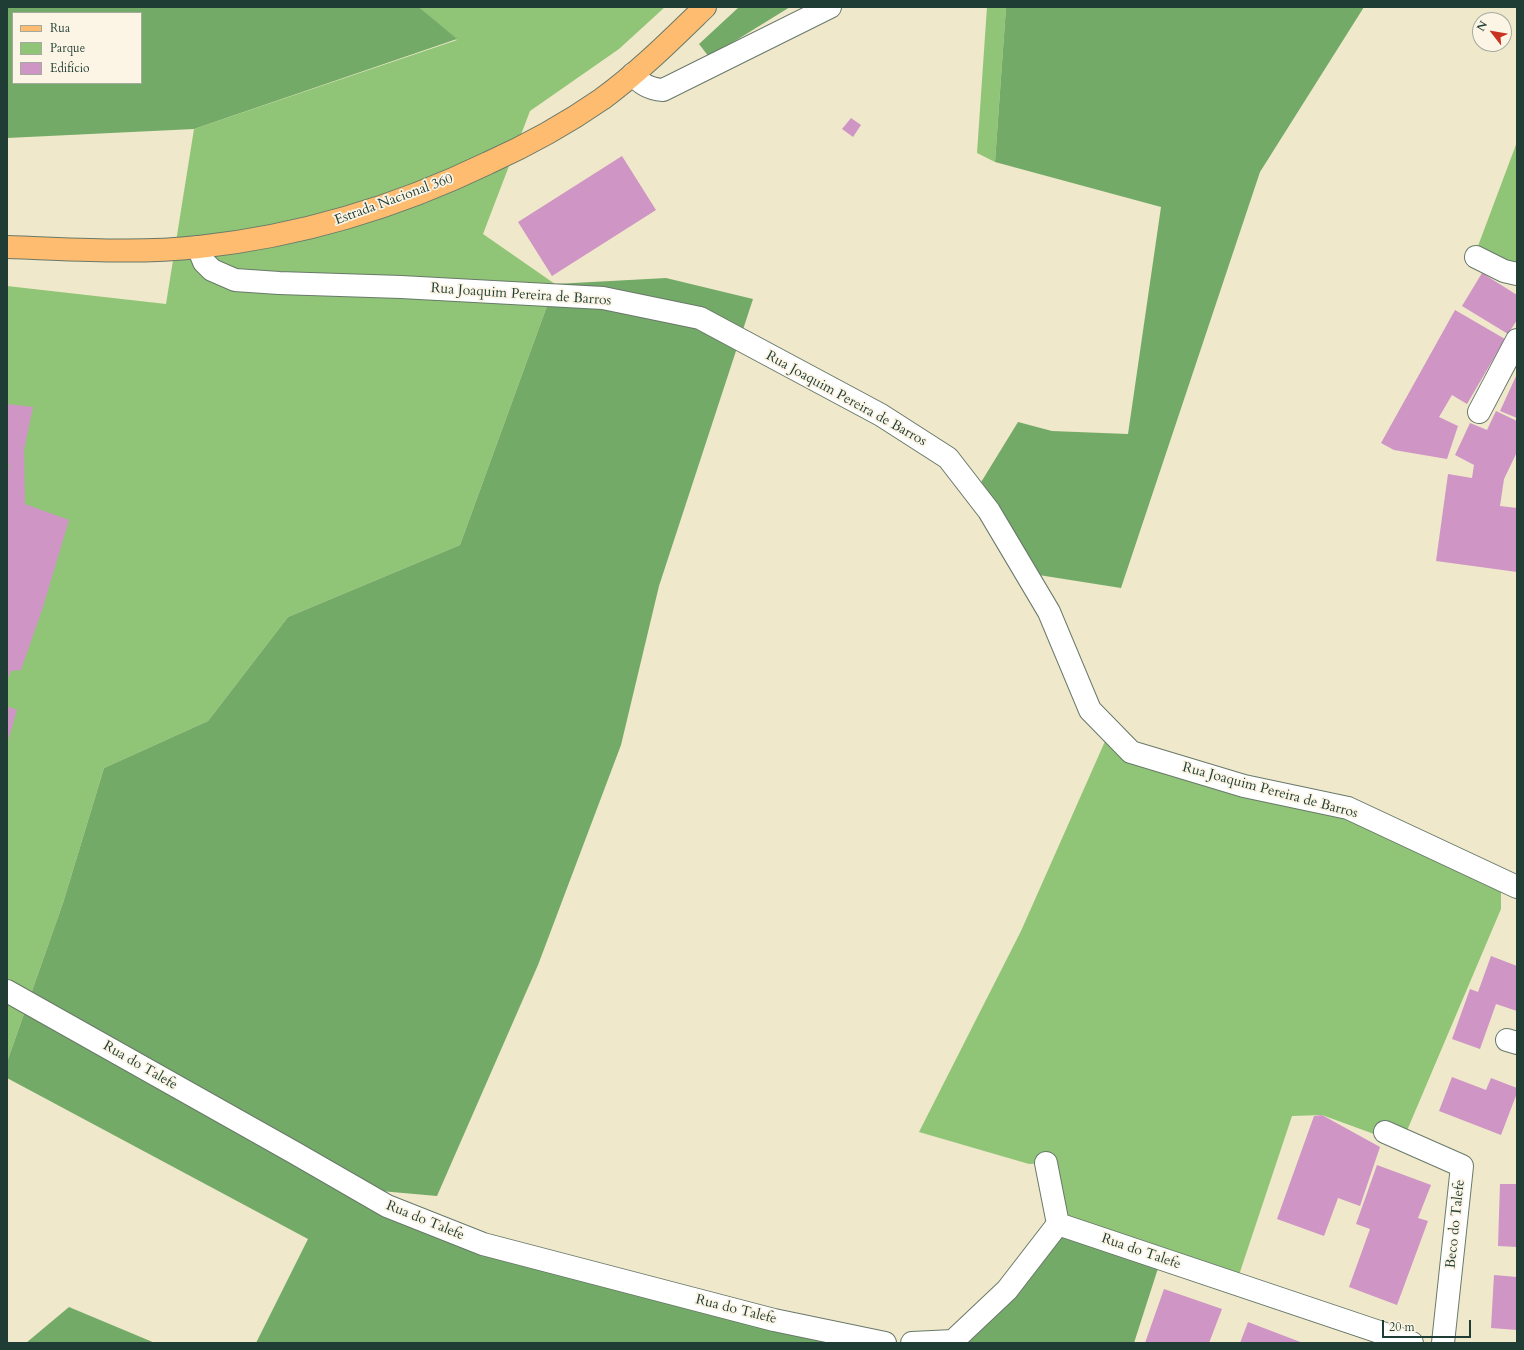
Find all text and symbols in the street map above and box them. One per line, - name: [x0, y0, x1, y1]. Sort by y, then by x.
- legend: [12, 12, 142, 84]
- north arrow: [1472, 12, 1512, 52]
- text: N: [1473, 18, 1491, 34]
- text: Rua: [50, 20, 70, 36]
- text: Parque: [50, 40, 85, 56]
- text: Edifício: [50, 60, 90, 76]
- street label: Estrada Nacional 360: [332, 171, 456, 229]
- street label: Rua Joaquim Pereira de Barros: [430, 280, 612, 310]
- street label: Rua Joaquim Pereira de Barros: [763, 348, 929, 450]
- street label: Rua Joaquim Pereira de Barros: [1181, 759, 1359, 823]
- street label: Rua do Talefe: [100, 1038, 180, 1094]
- street label: Beco do Talefe: [1443, 1179, 1469, 1269]
- street label: Rua do Talefe: [383, 1198, 467, 1244]
- street label: Rua do Talefe: [1099, 1231, 1183, 1273]
- street label: Rua do Talefe: [694, 1292, 778, 1328]
- scale bar: [1384, 1312, 1473, 1338]
- text: 20 m: [1389, 1319, 1415, 1335]

